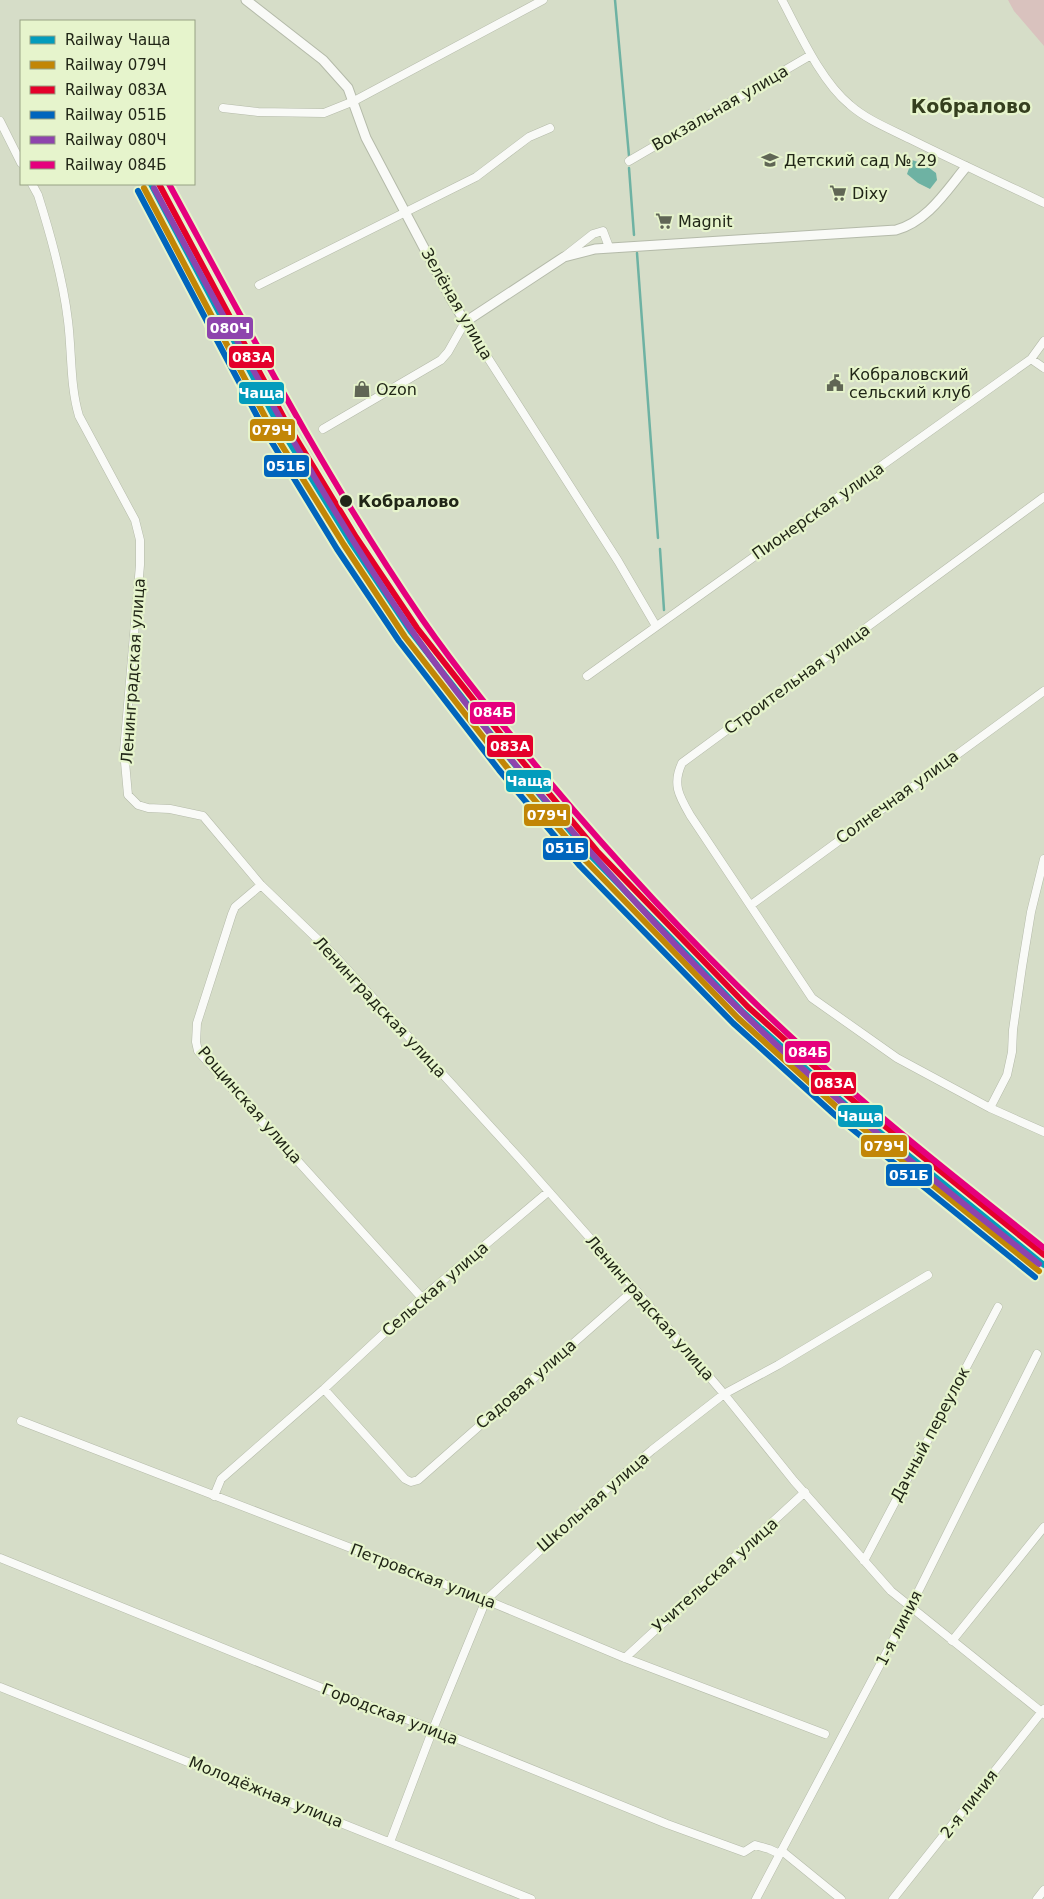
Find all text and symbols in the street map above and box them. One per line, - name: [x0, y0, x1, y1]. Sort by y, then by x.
- legend: [20, 20, 195, 185]
- text: Railway Чаща: [65, 31, 171, 49]
- text: Railway 079Ч: [65, 56, 167, 74]
- street label: Вокзальная улица: [648, 61, 792, 155]
- text: Railway 083А: [65, 81, 167, 99]
- district label: Кобралово: [911, 95, 1031, 117]
- text: Railway 051Б: [65, 106, 167, 124]
- text: Railway 080Ч: [65, 131, 167, 149]
- school or university icon: Детский сад № 29: [760, 150, 780, 170]
- place label: Детский сад № 29: [784, 151, 937, 170]
- text: Railway 084Б: [65, 156, 167, 174]
- supermarket icon: Dixy: [828, 183, 848, 203]
- place label: Dixy: [852, 184, 888, 203]
- supermarket icon: Magnit: [654, 211, 674, 231]
- place label: Magnit: [678, 212, 733, 231]
- street label: Зелёная улица: [417, 245, 497, 363]
- line badge: 080Ч: [206, 316, 254, 340]
- text: 080Ч: [210, 320, 250, 336]
- line badge: 083А: [228, 345, 275, 369]
- text: 083А: [232, 349, 272, 365]
- place label: Кобраловский сельский клуб: [849, 365, 971, 402]
- public building icon: Кобраловский сельский клуб: [825, 373, 845, 393]
- shop icon: Ozon: [352, 379, 372, 399]
- place label: Ozon: [376, 380, 417, 399]
- line badge: Чаща: [238, 381, 285, 405]
- text: Чаща: [238, 385, 284, 401]
- line badge: 079Ч: [249, 418, 296, 442]
- text: 079Ч: [252, 422, 292, 438]
- line badge: 051Б: [263, 454, 310, 478]
- text: 051Б: [266, 458, 306, 474]
- street label: Пионерская улица: [748, 458, 888, 564]
- place label: Кобралово: [358, 492, 459, 511]
- marker: Кобралово: [338, 493, 354, 509]
- street label: Ленинградская улица: [117, 577, 149, 765]
- street label: Строительная улица: [720, 620, 874, 738]
- line badge: 084Б: [469, 701, 516, 725]
- text: 084Б: [473, 704, 513, 720]
- line badge: 083А: [486, 734, 534, 758]
- text: 083А: [490, 738, 530, 754]
- street label: Солнечная улица: [832, 746, 962, 848]
- line badge: Чаща: [505, 769, 552, 793]
- text: Чаща: [506, 773, 552, 789]
- line badge: 079Ч: [523, 803, 571, 827]
- text: 079Ч: [527, 807, 567, 823]
- line badge: 051Б: [542, 837, 589, 861]
- text: 051Б: [545, 840, 585, 856]
- street label: Ленинградская улица: [309, 932, 451, 1082]
- line badge: 084Б: [784, 1040, 831, 1064]
- street label: Рощинская улица: [194, 1042, 306, 1168]
- text: 084Б: [788, 1044, 828, 1060]
- line badge: 083А: [810, 1071, 857, 1095]
- text: 083А: [814, 1075, 854, 1091]
- line badge: Чаща: [837, 1104, 884, 1128]
- text: Чаща: [837, 1108, 883, 1124]
- line badge: 079Ч: [860, 1134, 908, 1158]
- text: 079Ч: [864, 1138, 904, 1154]
- line badge: 051Б: [885, 1163, 933, 1187]
- text: 051Б: [889, 1167, 929, 1183]
- street label: Ленинградская улица: [582, 1231, 718, 1385]
- street label: Сельская улица: [378, 1238, 492, 1340]
- street label: Садовая улица: [472, 1335, 580, 1433]
- street label: Дачный переулок: [886, 1363, 974, 1505]
- street label: Школьная улица: [533, 1448, 653, 1556]
- street label: Учительская улица: [648, 1514, 782, 1636]
- street label: Петровская улица: [348, 1539, 498, 1613]
- street label: 1-я линия: [872, 1587, 926, 1669]
- street label: Городская улица: [319, 1679, 461, 1749]
- street label: Молодёжная улица: [186, 1752, 346, 1832]
- street label: 2-я линия: [936, 1766, 1002, 1842]

